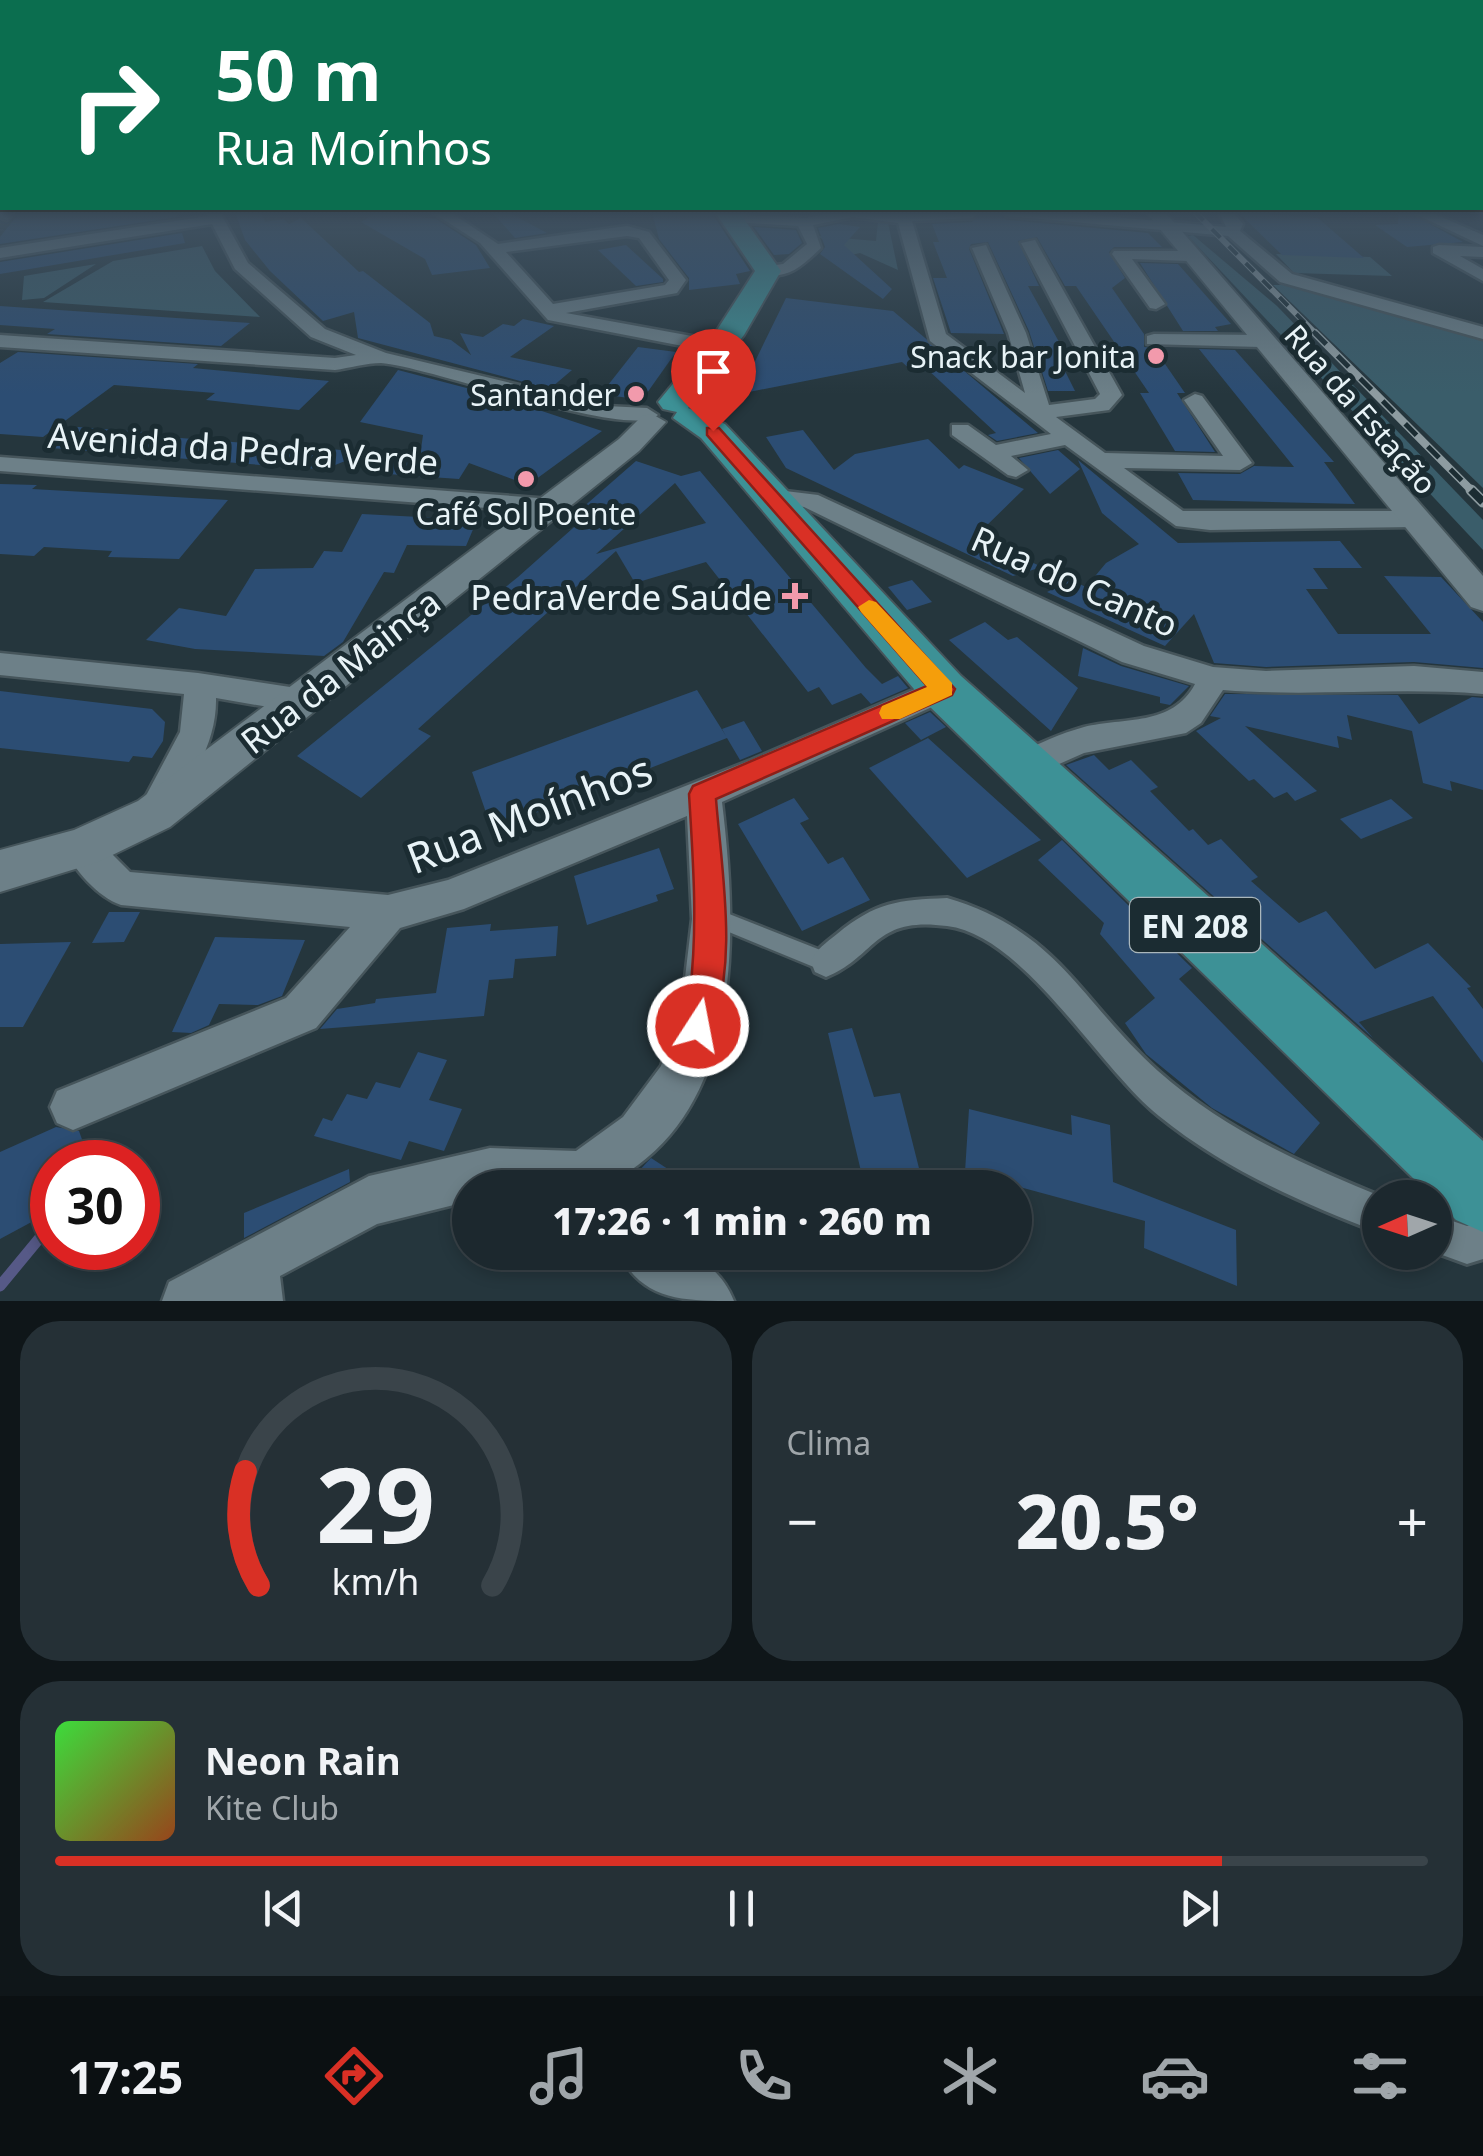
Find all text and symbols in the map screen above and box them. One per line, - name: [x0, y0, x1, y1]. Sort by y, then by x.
- text: 50 m: [215, 26, 382, 122]
- icon: right: [50, 40, 180, 170]
- text: Rua Moínhos: [215, 117, 492, 178]
- street label: Rua da Estação: [1276, 315, 1446, 503]
- pin: [671, 329, 756, 432]
- place label: Snack bar Jonita: [910, 336, 1136, 377]
- icon: arrive: [686, 344, 741, 399]
- marker: Snack bar Jonita: [1145, 345, 1167, 367]
- place label: Santander: [470, 374, 616, 415]
- marker: Santander: [625, 383, 647, 405]
- street label: Avenida da Pedra Verde: [46, 411, 440, 485]
- marker: Café Sol Poente: [515, 468, 537, 490]
- place label: Café Sol Poente: [416, 493, 636, 534]
- street label: Rua do Canto: [964, 515, 1186, 647]
- place label: PedraVerde Saúde: [470, 573, 772, 620]
- street label: Rua da Mainça: [231, 578, 449, 764]
- marker: PedraVerde Saúde: [782, 583, 808, 609]
- street label: Rua Moínhos: [398, 740, 660, 886]
- road number: EN 208: [1130, 898, 1260, 952]
- position arrow: [646, 974, 750, 1078]
- speed limit sign: 30: [30, 1140, 160, 1270]
- north arrow: [1362, 1180, 1452, 1270]
- map controls: [1362, 1180, 1452, 1270]
- text: 17:26 · 1 min · 260 m: [552, 1194, 932, 1246]
- text: Clima: [787, 1421, 871, 1464]
- text: 29: [316, 1432, 435, 1573]
- text: 20.5°: [1016, 1469, 1199, 1571]
- text: −: [787, 1483, 818, 1558]
- text: +: [1397, 1483, 1428, 1558]
- text: km/h: [332, 1557, 420, 1605]
- text: Neon Rain: [205, 1734, 401, 1786]
- text: Kite Club: [205, 1786, 339, 1829]
- icon: previous: [256, 1881, 311, 1936]
- icon: pause: [714, 1881, 769, 1936]
- icon: next: [1172, 1881, 1227, 1936]
- icon: directions: [319, 2041, 389, 2111]
- icon: music: [524, 2041, 594, 2111]
- icon: phone: [729, 2041, 799, 2111]
- icon: climate: [935, 2041, 1005, 2111]
- icon: car: [1140, 2041, 1210, 2111]
- icon: filters: [1345, 2041, 1415, 2111]
- text: 17:25: [68, 2046, 183, 2107]

